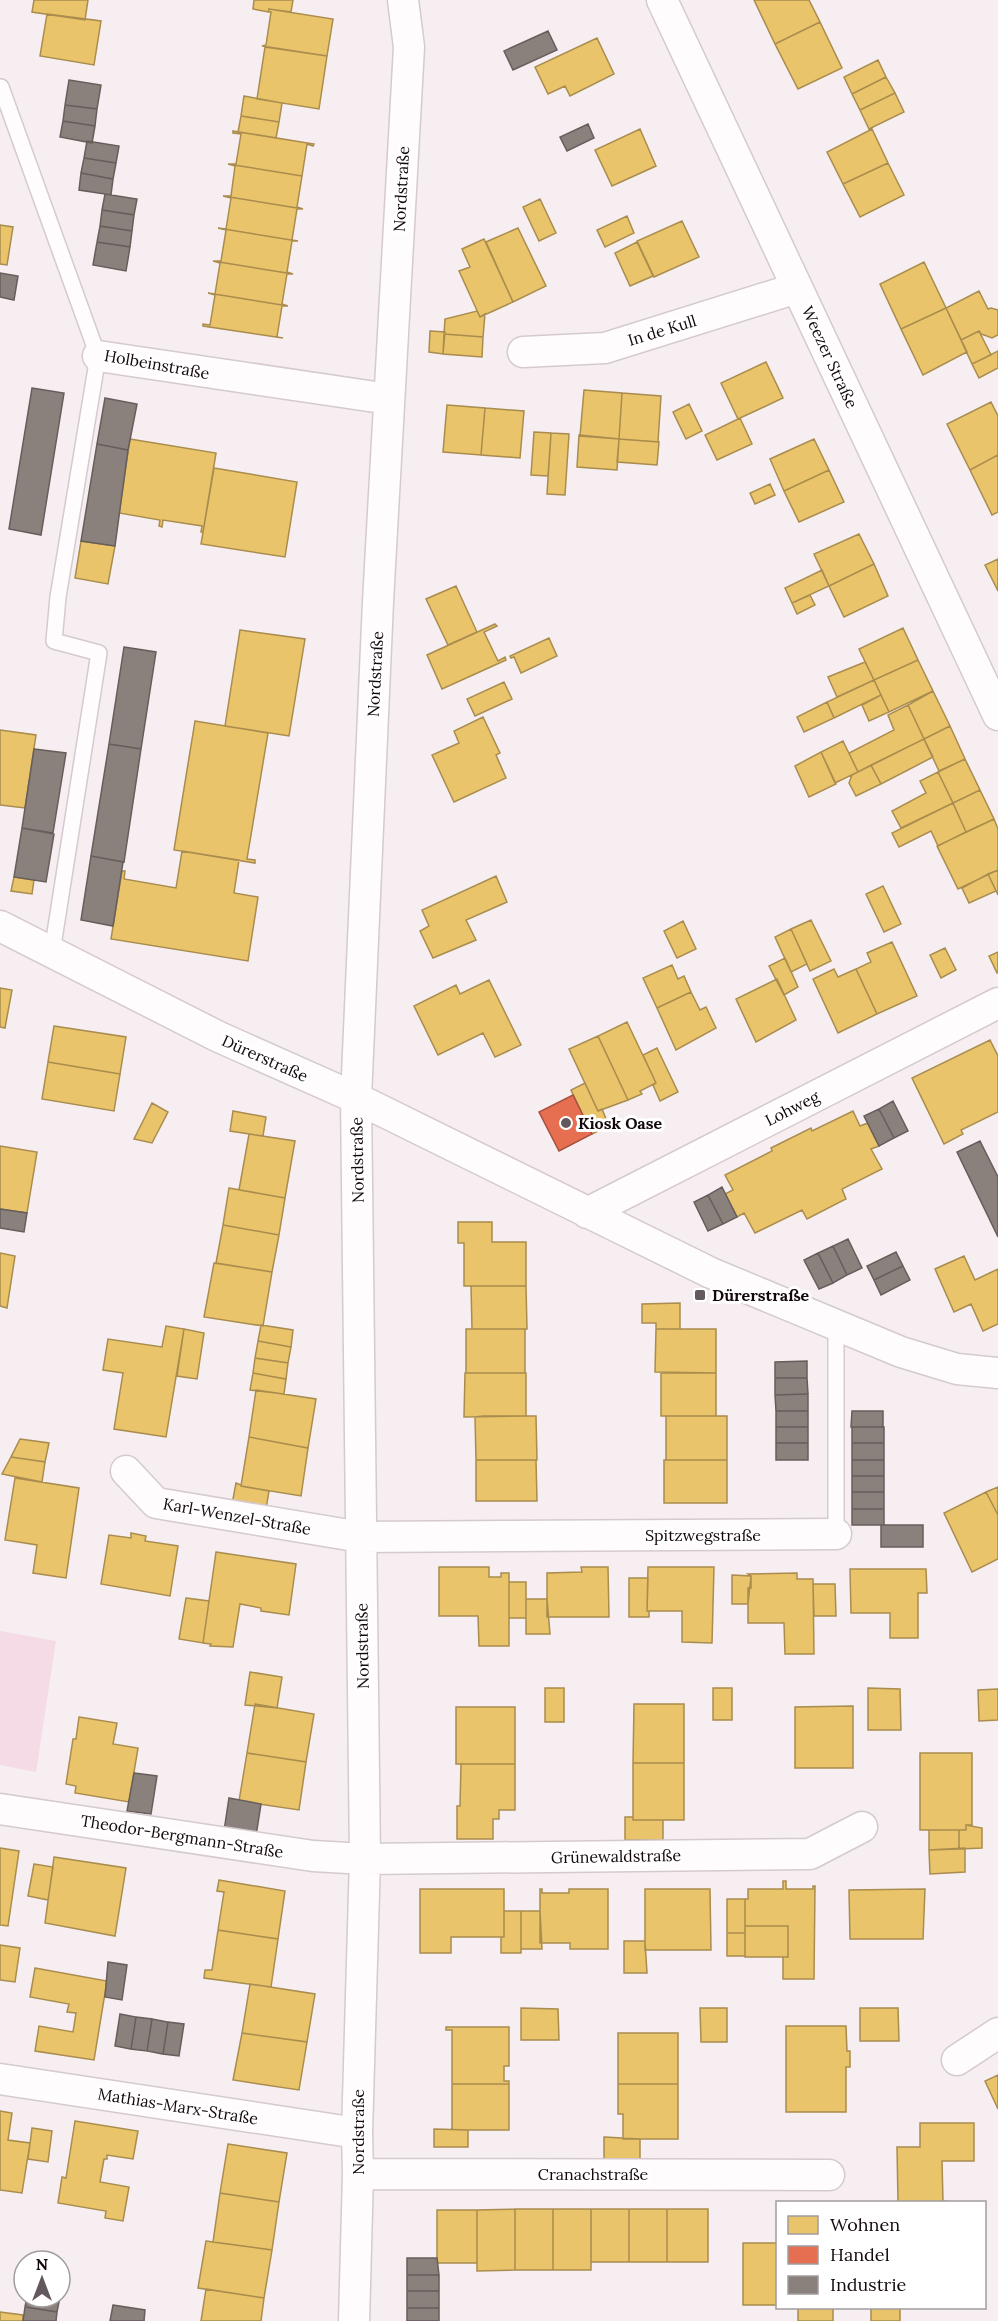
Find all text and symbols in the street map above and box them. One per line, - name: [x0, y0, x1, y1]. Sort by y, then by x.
- street label: Nordstraße: [389, 145, 413, 232]
- street label: Weezer Straße: [798, 303, 863, 411]
- street label: In de Kull: [625, 310, 699, 350]
- street label: Holbeinstraße: [103, 345, 211, 383]
- street label: Nordstraße: [363, 630, 387, 717]
- street label: Dürerstraße: [219, 1030, 311, 1086]
- street label: Lohweg: [762, 1085, 824, 1130]
- place label: Kiosk Oase: [578, 1113, 663, 1133]
- marker: Kiosk Oase: [559, 1116, 573, 1130]
- street label: Nordstraße: [346, 1117, 368, 1203]
- place label: Dürerstraße: [712, 1285, 809, 1305]
- marker: Dürerstraße: [693, 1288, 707, 1302]
- street label: Karl-Wenzel-Straße: [161, 1493, 313, 1539]
- street label: Spitzwegstraße: [645, 1525, 761, 1545]
- street label: Nordstraße: [351, 1603, 373, 1689]
- street label: Theodor-Bergmann-Straße: [79, 1810, 285, 1862]
- street label: Grünewaldstraße: [551, 1845, 682, 1867]
- street label: Mathias-Marx-Straße: [96, 2083, 260, 2129]
- street label: Nordstraße: [348, 2089, 368, 2175]
- street label: Cranachstraße: [538, 2164, 649, 2184]
- legend: [776, 2201, 986, 2309]
- text: Wohnen: [830, 2213, 900, 2236]
- text: Handel: [830, 2243, 890, 2266]
- north arrow: [12, 2249, 72, 2309]
- text: N: [36, 2254, 48, 2274]
- text: Industrie: [830, 2273, 906, 2296]

